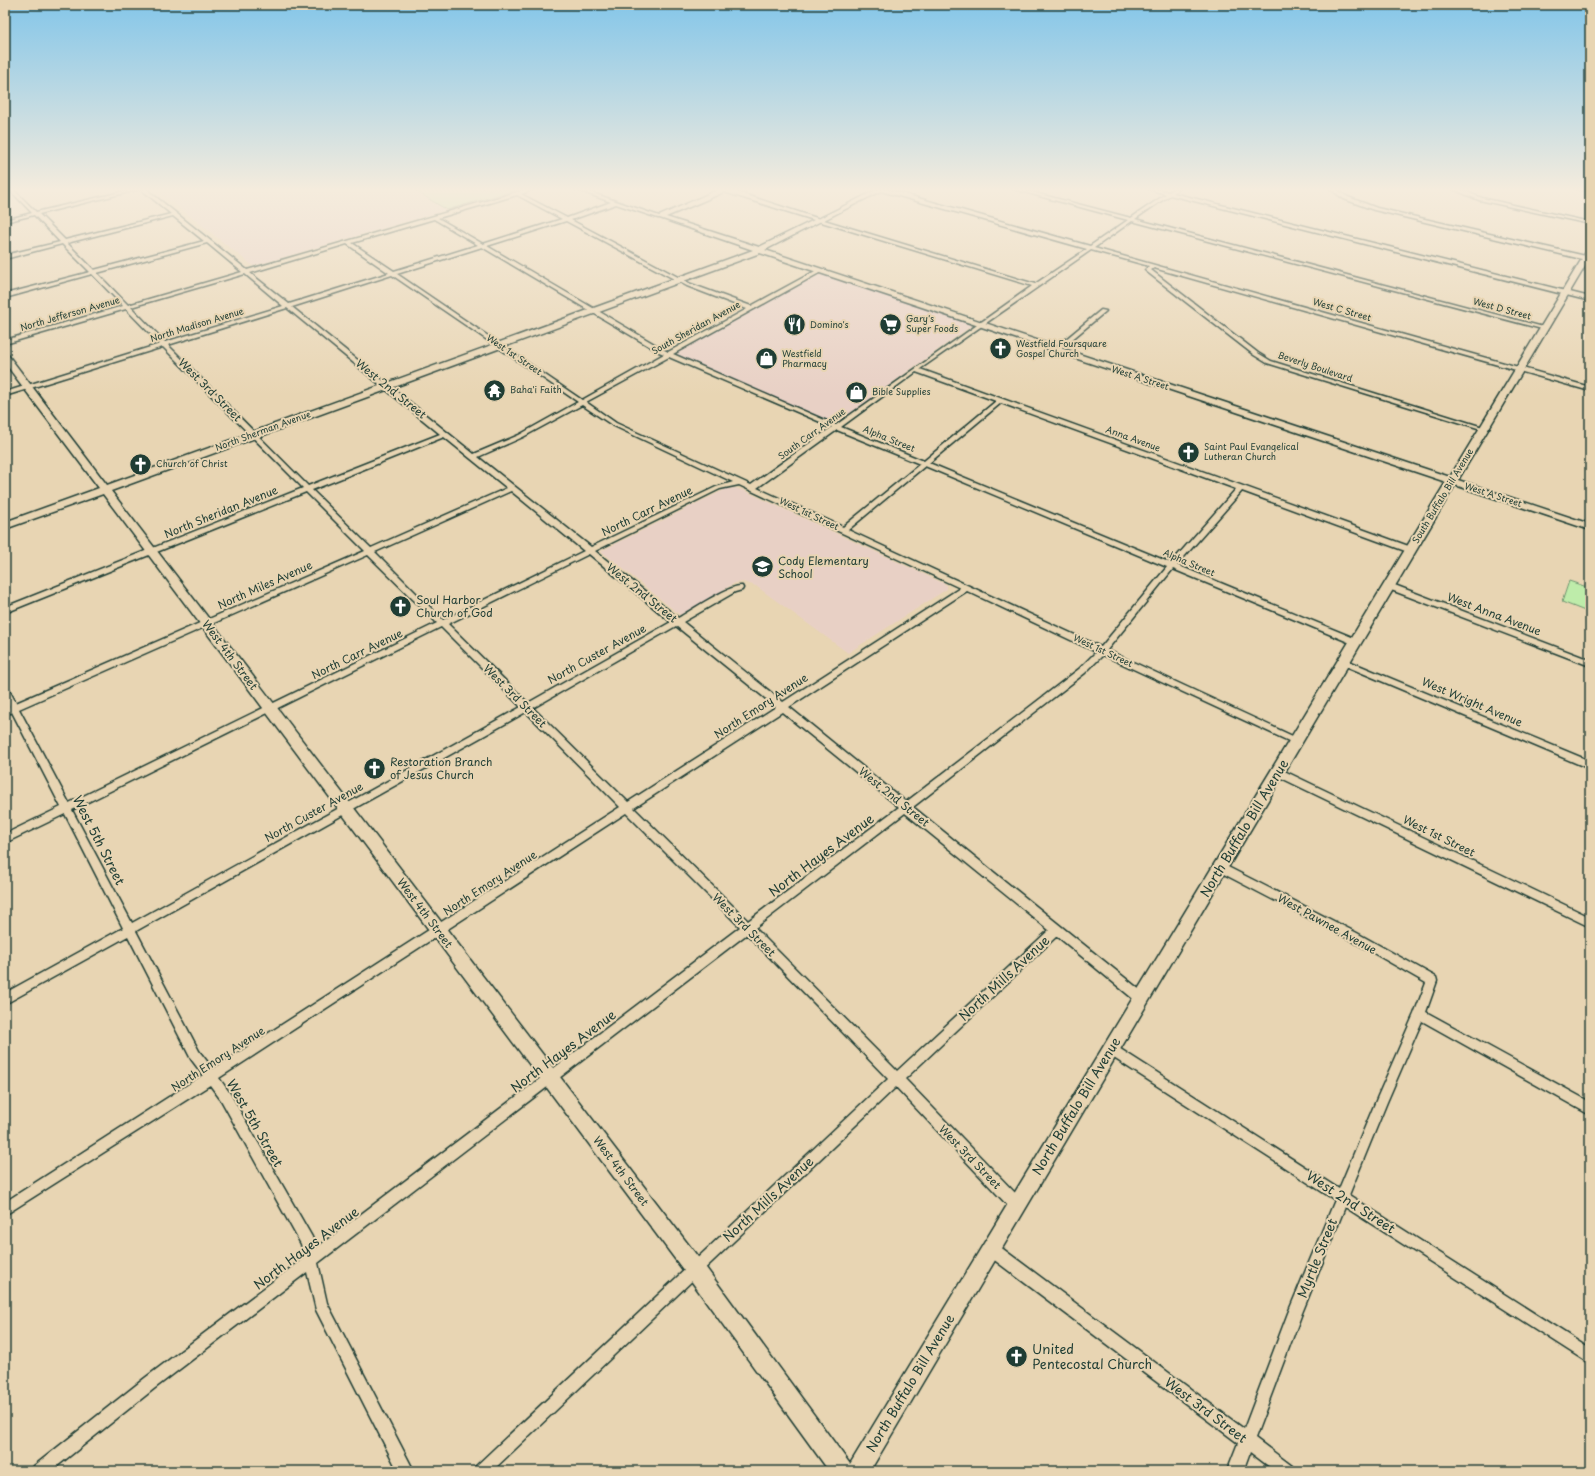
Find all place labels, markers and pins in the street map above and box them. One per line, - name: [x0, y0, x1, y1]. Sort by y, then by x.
- supermarket icon: Gary's Super Foods: [878, 311, 904, 337]
- place label: Gary's Super Foods: [906, 311, 958, 335]
- restaurant icon: Domino's: [781, 312, 807, 338]
- place label: Domino's: [810, 317, 849, 331]
- church icon: Westfield Foursquare Gospel Church: [987, 336, 1013, 362]
- place label: Westfield Foursquare Gospel Church: [1016, 336, 1107, 360]
- shop icon: Westfield Pharmacy: [753, 346, 779, 372]
- place label: Westfield Pharmacy: [782, 346, 827, 370]
- temple icon: Baha'i Faith: [481, 377, 507, 403]
- shop icon: Bible Supplies: [843, 379, 869, 405]
- place label: Baha'i Faith: [510, 382, 562, 396]
- place label: Bible Supplies: [872, 384, 931, 398]
- church icon: Saint Paul Evangelical Lutheran Church: [1175, 439, 1201, 465]
- place label: Saint Paul Evangelical Lutheran Church: [1204, 439, 1299, 463]
- church icon: Church of Christ: [127, 451, 153, 477]
- place label: Church of Christ: [156, 456, 228, 470]
- place label: Cody Elementary School: [778, 552, 869, 582]
- school or university icon: Cody Elementary School: [750, 554, 776, 580]
- place label: Soul Harbor Church of God: [416, 591, 493, 621]
- church icon: Soul Harbor Church of God: [388, 593, 414, 619]
- place label: Restoration Branch of Jesus Church: [390, 753, 492, 783]
- church icon: Restoration Branch of Jesus Church: [362, 755, 388, 781]
- place label: United Pentecostal Church: [1032, 1339, 1152, 1373]
- church icon: United Pentecostal Church: [1003, 1343, 1029, 1369]

